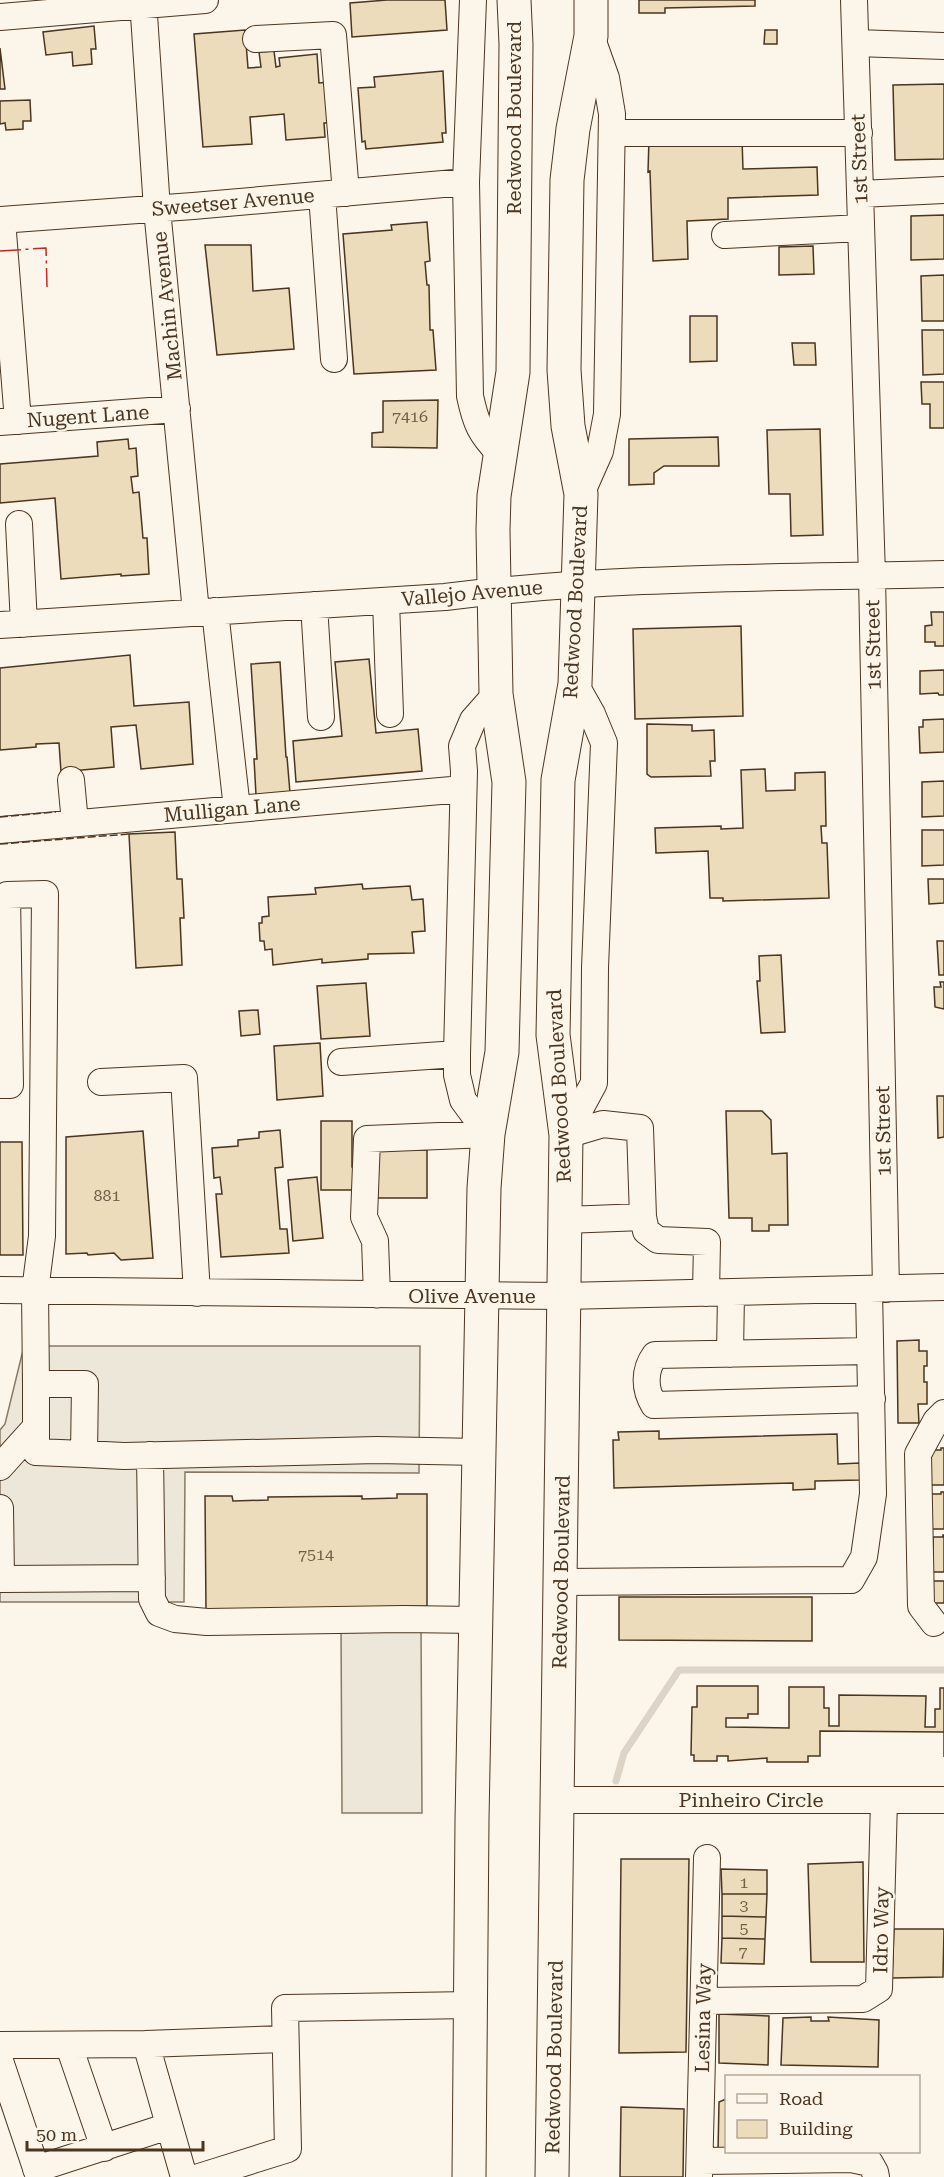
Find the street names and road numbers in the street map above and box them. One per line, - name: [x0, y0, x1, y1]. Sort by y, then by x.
- street label: Redwood Boulevard: [502, 21, 526, 215]
- street label: 1st Street: [845, 113, 873, 205]
- street label: Sweetser Avenue: [151, 183, 315, 221]
- street label: Machin Avenue: [147, 230, 187, 382]
- street label: Nugent Lane: [26, 400, 150, 432]
- street label: Redwood Boulevard: [558, 504, 592, 700]
- street label: Vallejo Avenue: [400, 575, 544, 611]
- street label: 1st Street: [860, 599, 886, 690]
- street label: Mulligan Lane: [163, 791, 301, 827]
- street label: Redwood Boulevard: [542, 988, 576, 1184]
- street label: 1st Street: [870, 1085, 896, 1176]
- street label: Olive Avenue: [408, 1284, 536, 1308]
- street label: Redwood Boulevard: [547, 1475, 575, 1669]
- street label: Pinheiro Circle: [679, 1788, 823, 1812]
- street label: Idro Way: [868, 1886, 894, 1974]
- street label: Redwood Boulevard: [540, 1960, 568, 2154]
- street label: Lesina Way: [690, 1963, 716, 2073]

